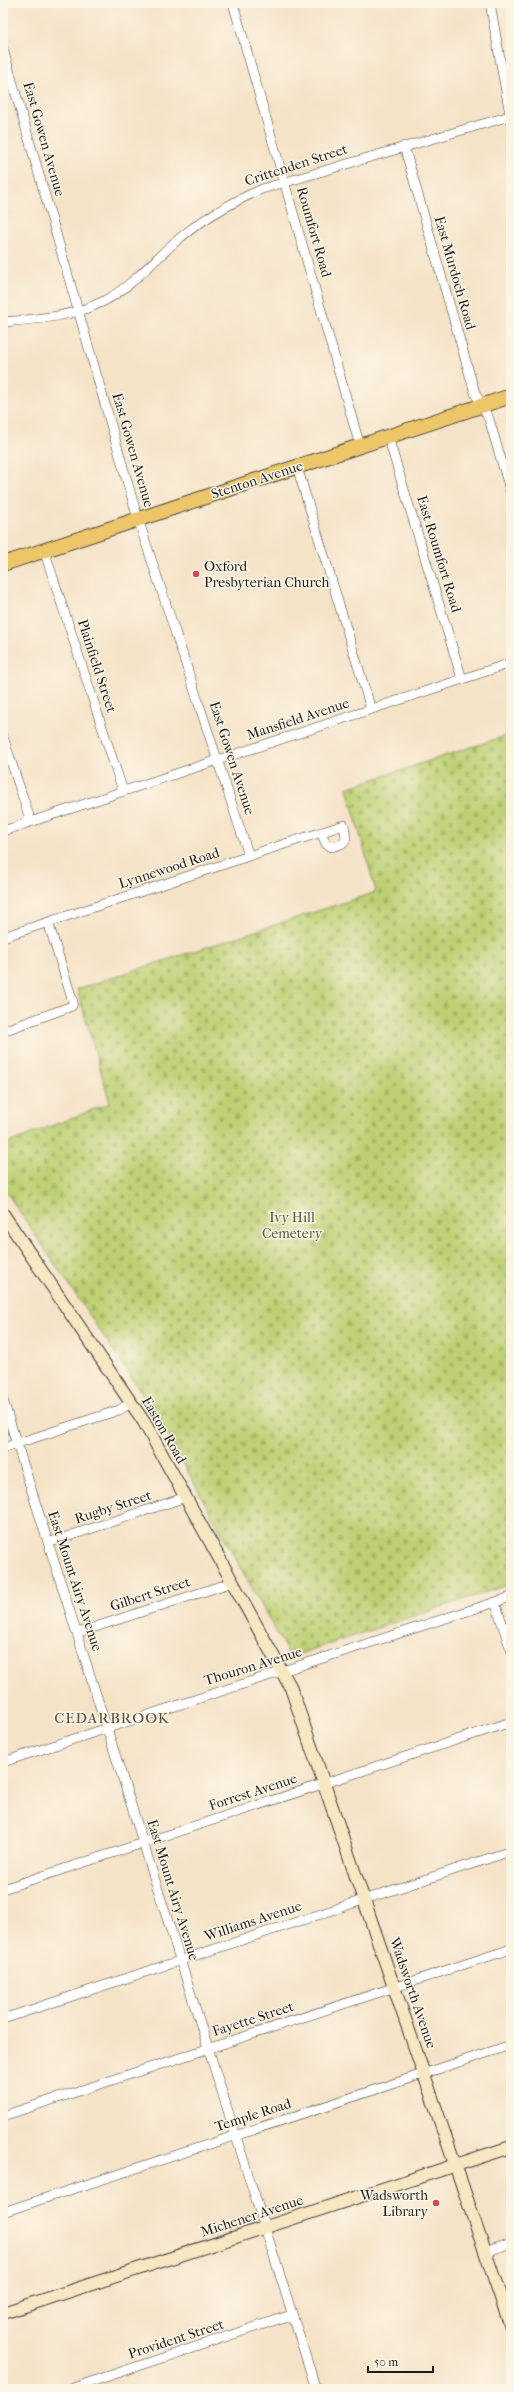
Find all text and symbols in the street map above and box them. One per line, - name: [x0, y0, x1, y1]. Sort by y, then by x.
- street label: East Gowen Avenue: [20, 80, 68, 198]
- street label: Crittenden Street: [242, 140, 350, 190]
- street label: Roumfort Road: [293, 185, 335, 279]
- street label: East Murdoch Road: [431, 214, 479, 332]
- street label: East Gowen Avenue: [109, 391, 157, 509]
- street label: Stenton Avenue: [209, 457, 305, 503]
- street label: East Roumfort Road: [413, 494, 465, 615]
- place label: Oxford Presbyterian Church: [204, 558, 329, 591]
- marker: Oxford Presbyterian Church: [191, 569, 201, 579]
- street label: Plainfield Street: [74, 617, 120, 715]
- street label: Mansfield Avenue: [245, 694, 351, 744]
- street label: East Gowen Avenue: [206, 699, 258, 817]
- street label: Lynnewood Road: [117, 844, 222, 892]
- park label: Ivy Hill Cemetery: [262, 1209, 323, 1242]
- street label: Easton Road: [138, 1393, 190, 1467]
- street label: Rugby Street: [72, 1487, 154, 1527]
- street label: East Mount Airy Avenue: [44, 1509, 106, 1653]
- street label: Gilbert Street: [108, 1573, 192, 1615]
- street label: Thouron Avenue: [202, 1643, 304, 1689]
- district label: CEDARBROOK: [54, 1709, 170, 1727]
- street label: Forrest Avenue: [207, 1770, 299, 1814]
- street label: East Mount Airy Avenue: [143, 1817, 203, 1963]
- street label: Williams Avenue: [201, 1897, 304, 1945]
- street label: Wadsworth Avenue: [386, 1934, 440, 2051]
- street label: Fayette Street: [210, 1998, 296, 2040]
- street label: Temple Road: [213, 2095, 294, 2135]
- place label: Wadsworth Library: [359, 2187, 429, 2220]
- street label: Michener Avenue: [199, 2191, 305, 2241]
- marker: Wadsworth Library: [431, 2198, 441, 2208]
- street label: Provident Street: [126, 2316, 226, 2362]
- scale bar: [368, 2348, 433, 2374]
- text: 50 m: [374, 2355, 398, 2369]

